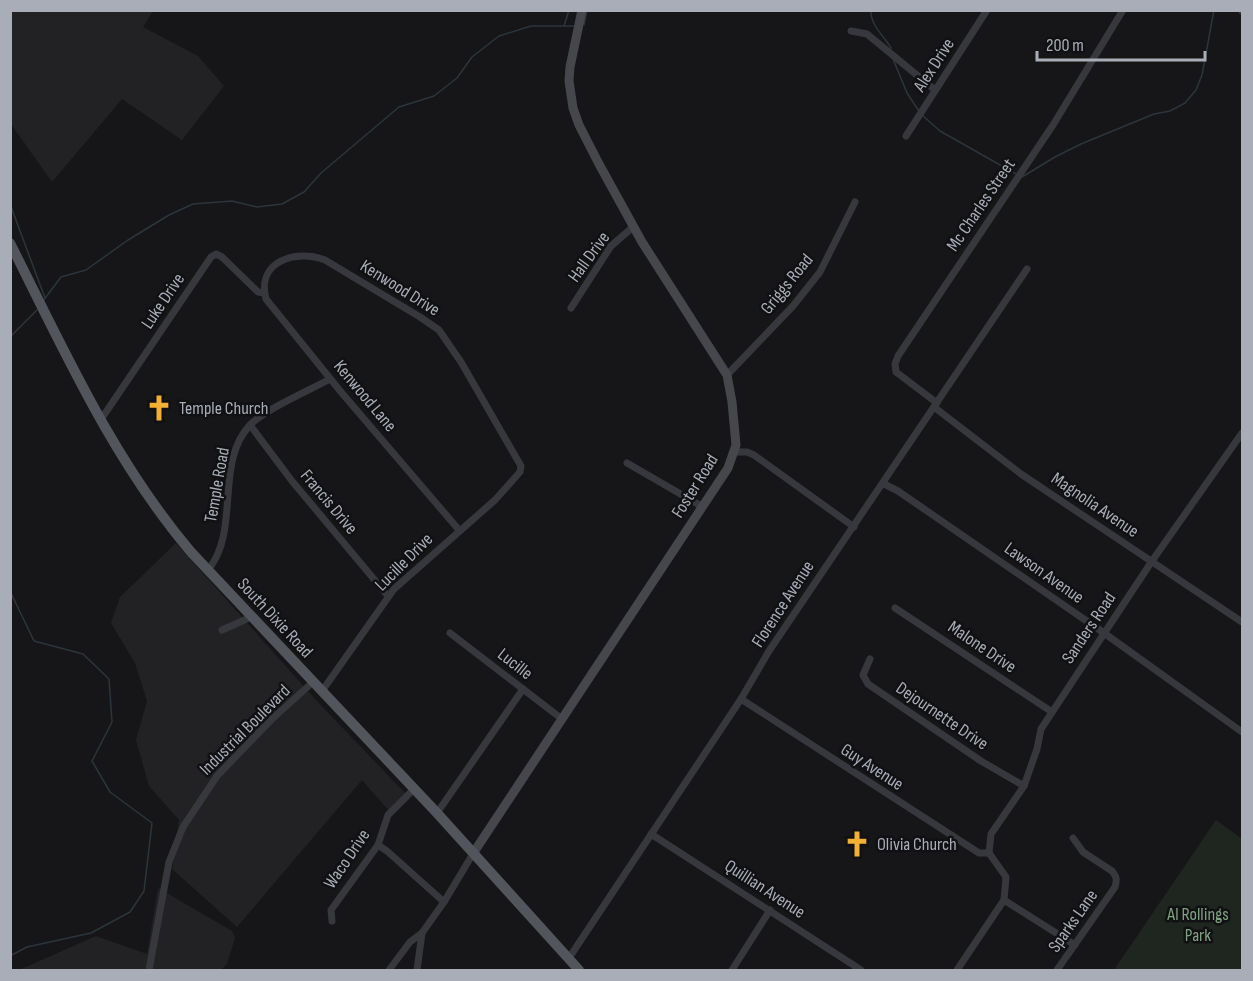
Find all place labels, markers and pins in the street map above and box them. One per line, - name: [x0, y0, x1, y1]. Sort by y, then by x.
- church icon: Temple Church: [144, 393, 174, 423]
- place label: Temple Church: [179, 398, 269, 419]
- church icon: Olivia Church: [842, 829, 872, 859]
- place label: Olivia Church: [877, 834, 957, 855]

